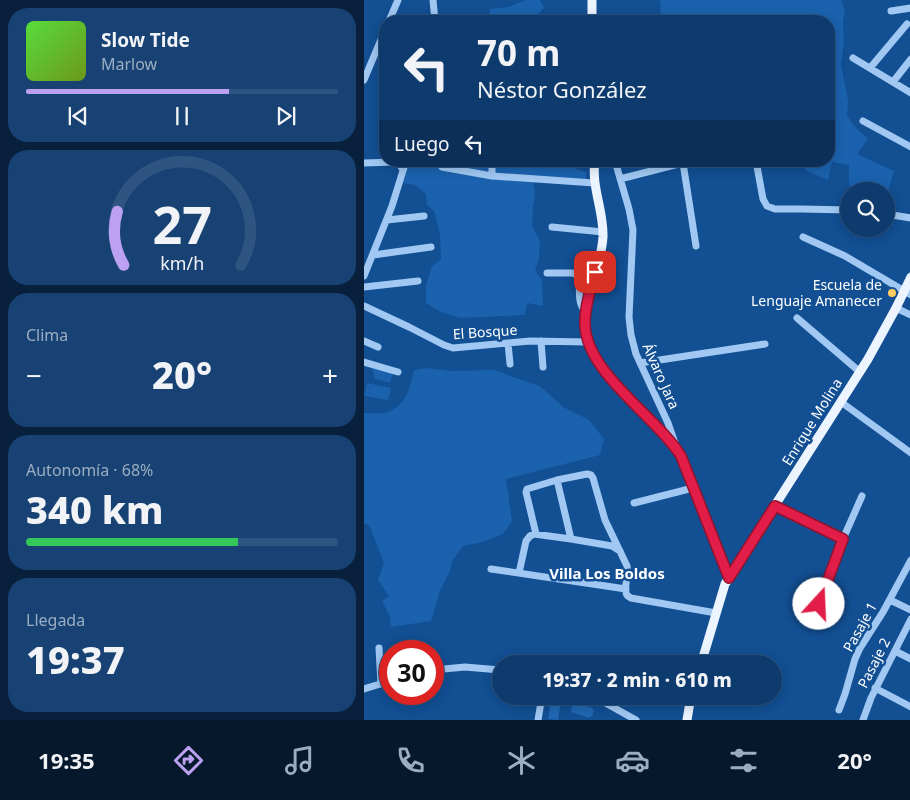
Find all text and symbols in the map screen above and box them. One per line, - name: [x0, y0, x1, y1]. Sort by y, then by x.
- text: Slow Tide: [101, 27, 190, 53]
- text: 70 m: [477, 29, 560, 76]
- icon: left: [394, 35, 459, 100]
- text: Marlow: [101, 53, 157, 75]
- text: Néstor González: [477, 74, 647, 104]
- icon: previous: [64, 102, 92, 130]
- icon: pause: [168, 102, 196, 130]
- icon: next: [272, 102, 300, 130]
- icon: left: [460, 130, 488, 158]
- text: Luego: [394, 131, 450, 157]
- map controls: [840, 182, 895, 237]
- button: search: [840, 182, 895, 237]
- text: 27: [152, 188, 212, 259]
- text: km/h: [160, 251, 204, 275]
- pin: [574, 251, 616, 293]
- icon: arrive: [581, 258, 609, 286]
- place label: Escuela de Lenguaje Amanecer: [751, 275, 882, 310]
- marker: Escuela de Lenguaje Amanecer: [886, 287, 898, 299]
- street label: El Bosque: [452, 320, 518, 343]
- text: Clima: [26, 324, 68, 346]
- street label: Álvaro Jara: [639, 340, 684, 412]
- text: 20°: [152, 348, 212, 400]
- text: −: [26, 356, 42, 394]
- text: +: [322, 356, 338, 394]
- street label: Enrique Molina: [777, 374, 846, 469]
- text: Autonomía · 68%: [26, 459, 153, 481]
- text: 340 km: [26, 483, 164, 535]
- district label: Villa Los Boldos: [549, 563, 665, 583]
- position arrow: [792, 577, 844, 629]
- street label: Pasaje 1: [838, 599, 881, 655]
- text: Llegada: [26, 609, 85, 631]
- text: 19:37: [26, 633, 125, 685]
- street label: Pasaje 2: [853, 634, 894, 691]
- speed limit sign: 30: [379, 640, 444, 705]
- text: 19:37 · 2 min · 610 m: [542, 667, 732, 693]
- icon: directions: [171, 743, 206, 778]
- icon: music: [282, 743, 317, 778]
- icon: phone: [393, 743, 428, 778]
- icon: climate: [504, 743, 539, 778]
- icon: car: [615, 743, 650, 778]
- icon: filters: [726, 743, 761, 778]
- text: 19:35: [38, 745, 95, 775]
- text: 20°: [837, 745, 872, 775]

